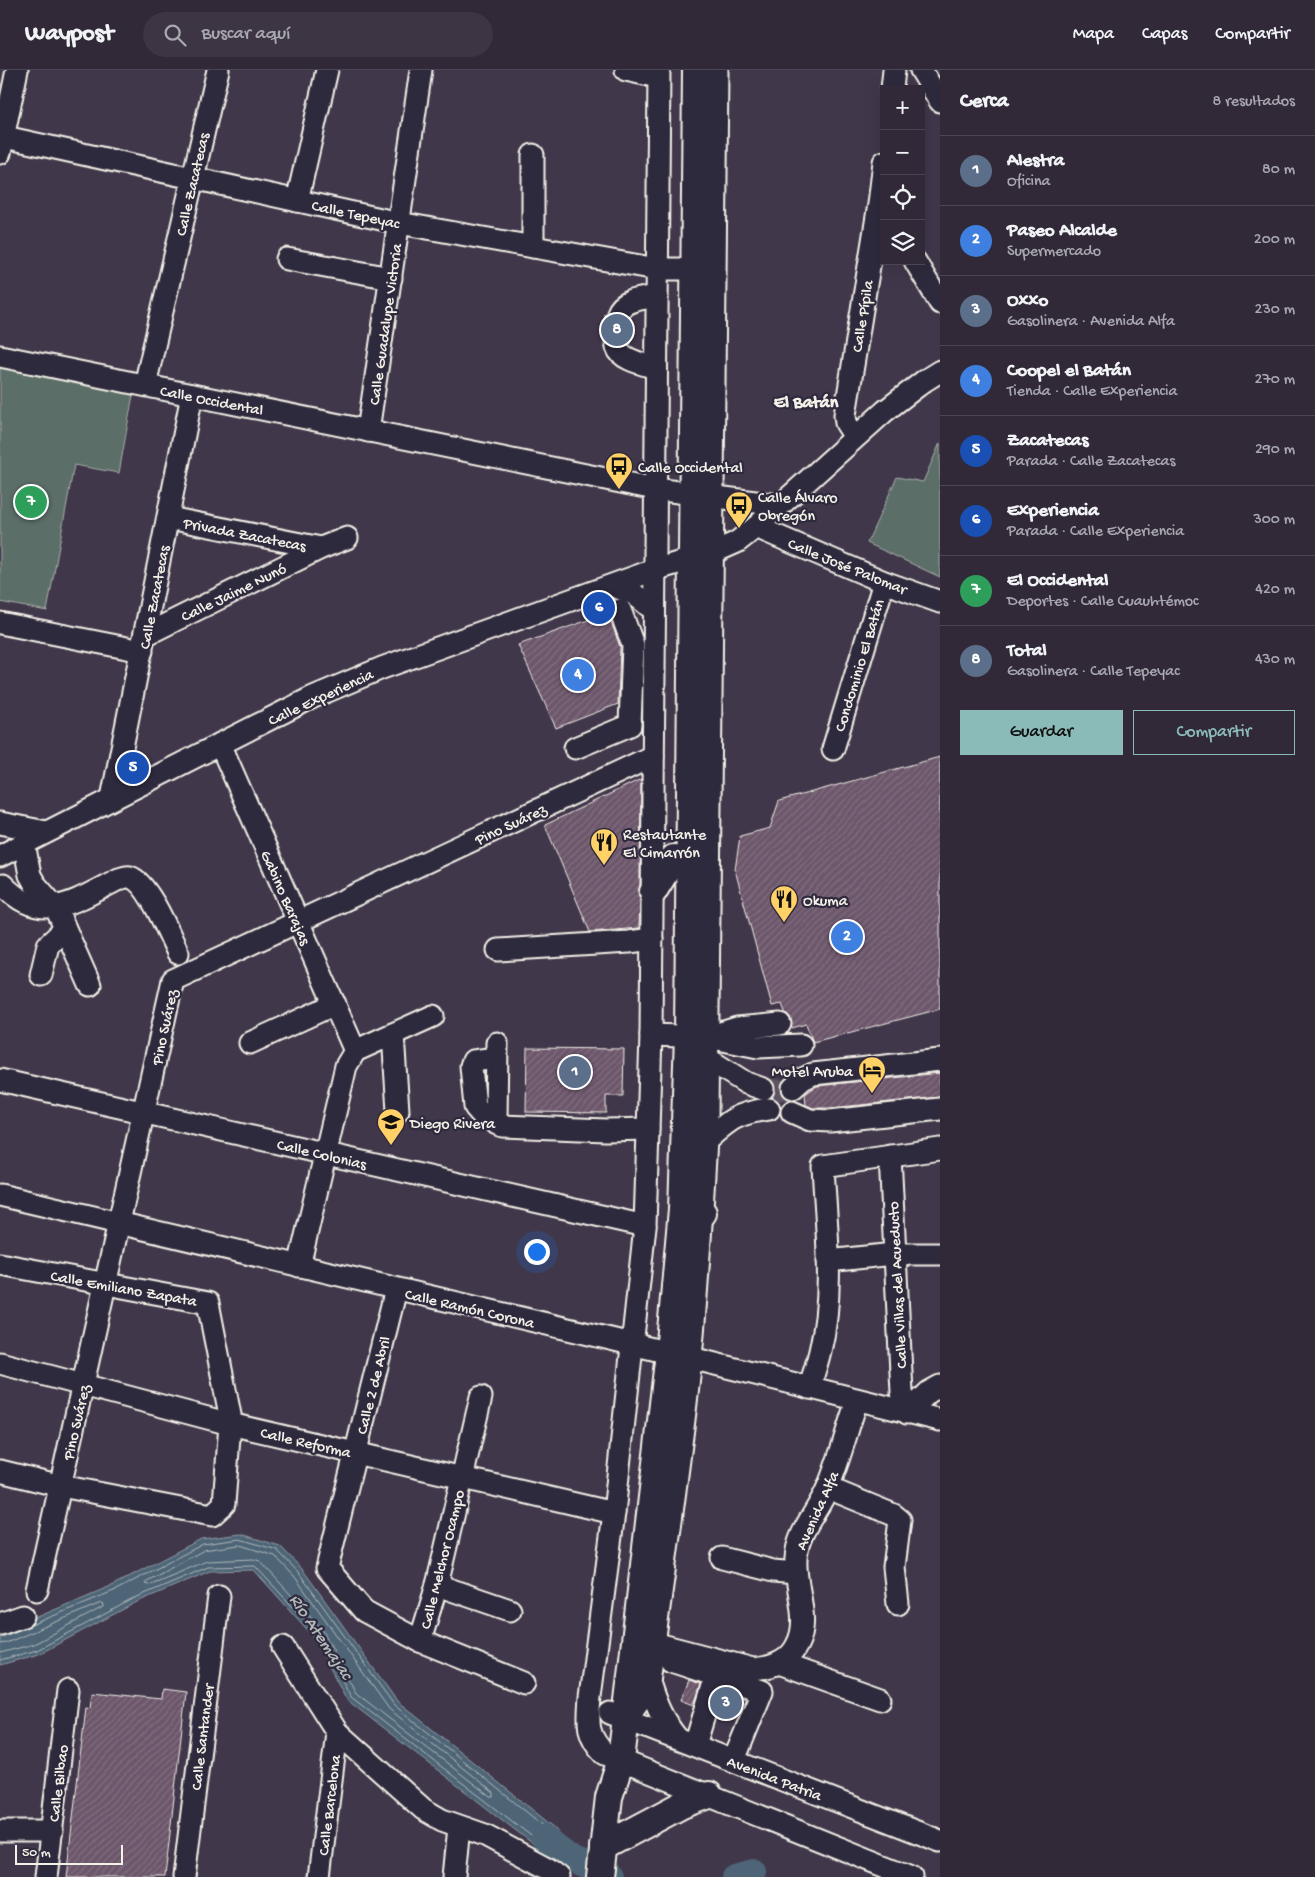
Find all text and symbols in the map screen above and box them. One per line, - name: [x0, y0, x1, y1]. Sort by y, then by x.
- search box: [143, 12, 493, 57]
- text: Waypost: [25, 20, 113, 49]
- icon: search: [161, 21, 189, 49]
- text: Buscar aquí: [201, 23, 290, 46]
- text: Mapa: [1073, 24, 1114, 45]
- text: Capas: [1142, 24, 1187, 45]
- text: Compartir: [1215, 24, 1290, 45]
- map controls: [880, 85, 925, 265]
- button: +: [880, 85, 925, 130]
- text: Cerca: [960, 90, 1008, 115]
- text: 8 resultados: [1213, 93, 1295, 112]
- street label: Calle Zacatecas: [173, 130, 216, 238]
- button: −: [880, 130, 925, 175]
- text: Alestra: [1007, 150, 1064, 173]
- text: 1: [973, 161, 979, 180]
- text: 80 m: [1262, 161, 1295, 180]
- text: Oficina: [1007, 173, 1050, 192]
- button: locate: [880, 175, 925, 220]
- street label: Calle Tepeyac: [310, 198, 402, 235]
- button: layers: [880, 220, 925, 265]
- text: Paseo Alcalde: [1007, 220, 1117, 243]
- text: 2: [972, 231, 980, 250]
- text: 200 m: [1254, 231, 1295, 250]
- street label: Calle Guadalupe Victoria: [367, 241, 408, 407]
- text: Supermercado: [1007, 243, 1101, 262]
- street label: Calle Pípila: [849, 278, 880, 354]
- text: Oxxo: [1007, 290, 1048, 313]
- text: 3: [972, 301, 980, 320]
- text: 230 m: [1255, 301, 1295, 320]
- pin: 8: [601, 311, 633, 349]
- text: Gasolinera · Avenida Alfa: [1007, 313, 1175, 332]
- text: Coopel el Batán: [1007, 360, 1131, 383]
- text: 4: [972, 371, 980, 390]
- text: 270 m: [1255, 371, 1295, 390]
- street label: Calle Occidental: [158, 383, 265, 422]
- text: Tienda · Calle Experiencia: [1007, 383, 1177, 402]
- district label: El Batán: [774, 393, 839, 414]
- text: Zacatecas: [1007, 430, 1088, 453]
- text: 5: [972, 441, 980, 460]
- text: 290 m: [1255, 441, 1295, 460]
- bus stop icon: Calle Occidental: [604, 451, 634, 490]
- text: Parada · Calle Zacatecas: [1007, 453, 1175, 472]
- place label: Calle Occidental: [638, 460, 743, 479]
- pin: 7: [15, 483, 47, 521]
- place label: Calle Álvaro Obregón: [758, 489, 838, 527]
- bus stop icon: Calle Álvaro Obregón: [724, 490, 754, 529]
- text: Experiencia: [1007, 500, 1099, 523]
- text: 6: [972, 511, 980, 530]
- text: 300 m: [1253, 511, 1295, 530]
- street label: Privada Zacatecas: [180, 515, 308, 558]
- text: Parada · Calle Experiencia: [1007, 523, 1184, 542]
- street label: Calle José Palomar: [784, 536, 910, 601]
- street label: Calle Zacatecas: [137, 543, 176, 651]
- street label: Calle Jaime Nunó: [179, 560, 290, 628]
- text: El Occidental: [1007, 570, 1108, 593]
- text: 7: [972, 581, 980, 600]
- text: 420 m: [1255, 581, 1295, 600]
- pin: 6: [583, 589, 615, 627]
- text: Deportes · Calle Cuauhtémoc: [1007, 593, 1199, 612]
- street label: Condominio El Batán: [832, 597, 891, 735]
- text: Total: [1007, 640, 1047, 663]
- text: 8: [972, 651, 980, 670]
- text: 430 m: [1255, 651, 1295, 670]
- pin: 4: [562, 656, 594, 694]
- text: Gasolinera · Calle Tepeyac: [1007, 663, 1180, 682]
- street label: Calle Experiencia: [266, 666, 378, 732]
- button: Guardar: [960, 710, 1123, 755]
- button: Compartir: [1133, 710, 1295, 755]
- pin: 5: [117, 749, 149, 787]
- street label: Pino Suárez: [472, 801, 551, 851]
- restaurant icon: Restautante El Cimarrón: [589, 827, 619, 866]
- place label: Restautante El Cimarrón: [623, 827, 707, 864]
- street label: Gabino Barajas: [254, 848, 314, 950]
- restaurant icon: Okuma: [769, 884, 799, 923]
- place label: Okuma: [803, 893, 849, 912]
- pin: 2: [831, 918, 863, 956]
- street label: Pino Suárez: [149, 987, 184, 1068]
- pin: 1: [559, 1053, 591, 1091]
- hotel icon: Motel Aruba: [857, 1055, 887, 1094]
- place label: Motel Aruba: [772, 1064, 854, 1083]
- school or university icon: Diego Rivera: [376, 1107, 406, 1146]
- place label: Diego Rivera: [409, 1116, 496, 1135]
- street label: Calle Colonias: [275, 1137, 369, 1176]
- street label: Calle Villas del Acueducto: [886, 1201, 913, 1369]
- your location: [524, 1239, 550, 1265]
- street label: Calle Emiliano Zapata: [49, 1268, 199, 1313]
- street label: Calle Ramón Corona: [403, 1286, 537, 1335]
- street label: Calle 2 de Abril: [354, 1335, 397, 1437]
- street label: Pino Suárez: [60, 1382, 97, 1463]
- street label: Calle Reforma: [258, 1425, 353, 1464]
- street label: Avenida Alfa: [793, 1468, 846, 1554]
- street label: Calle Melchor Ocampo: [418, 1488, 471, 1631]
- water label: Río Atemajac: [284, 1591, 357, 1686]
- street label: Calle Santander: [189, 1682, 221, 1792]
- pin: 3: [710, 1684, 742, 1722]
- street label: Calle Bilbao: [46, 1744, 75, 1823]
- street label: Calle Barcelona: [316, 1753, 347, 1857]
- street label: Avenida Patria: [724, 1753, 825, 1807]
- scale bar: [15, 1842, 122, 1865]
- text: 50 m: [22, 1845, 51, 1862]

